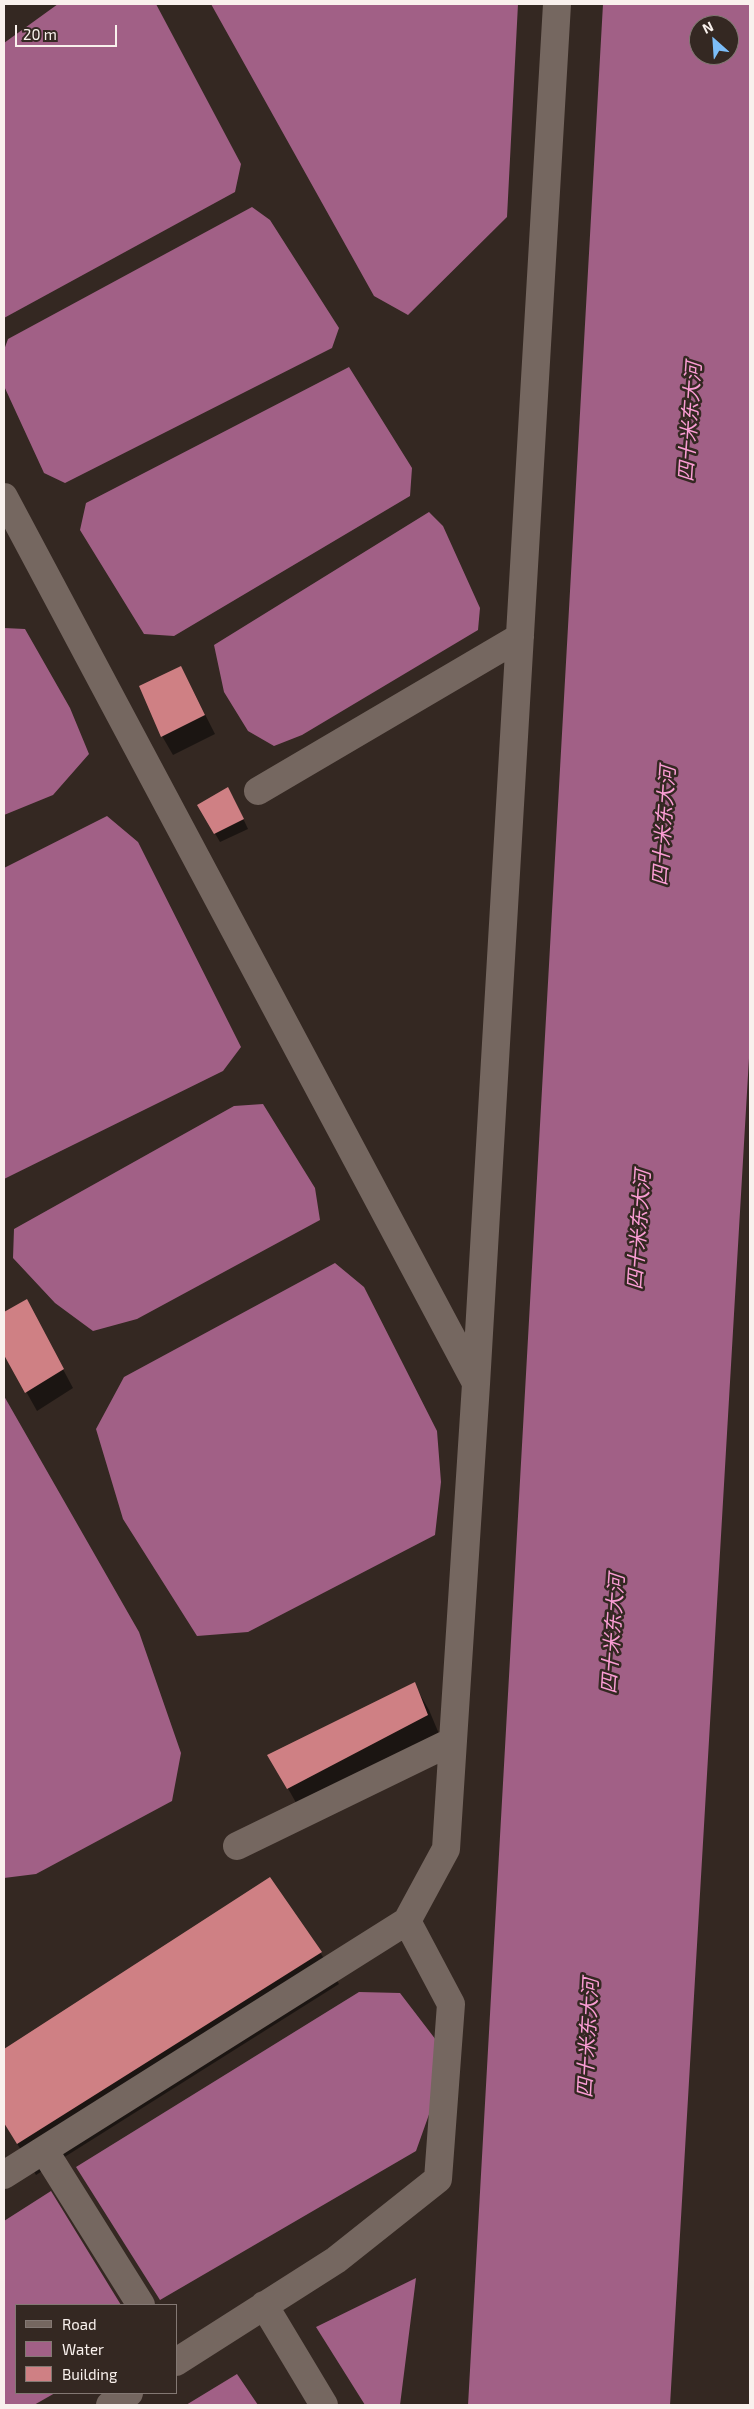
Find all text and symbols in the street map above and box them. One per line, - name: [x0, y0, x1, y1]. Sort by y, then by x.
- scale bar: [18, 15, 120, 47]
- north arrow: [689, 15, 739, 65]
- text: N: [699, 17, 716, 37]
- text: 20 m: [23, 25, 57, 43]
- water label: 四十米东大河: [674, 361, 706, 483]
- water label: 四十米东大河: [648, 765, 680, 887]
- water label: 四十米东大河: [623, 1169, 655, 1291]
- water label: 四十米东大河: [597, 1573, 629, 1695]
- water label: 四十米东大河: [573, 1977, 603, 2099]
- legend: [15, 2304, 178, 2394]
- text: Road: [62, 2315, 97, 2333]
- text: Water: [62, 2340, 104, 2358]
- text: Building: [62, 2365, 117, 2383]

